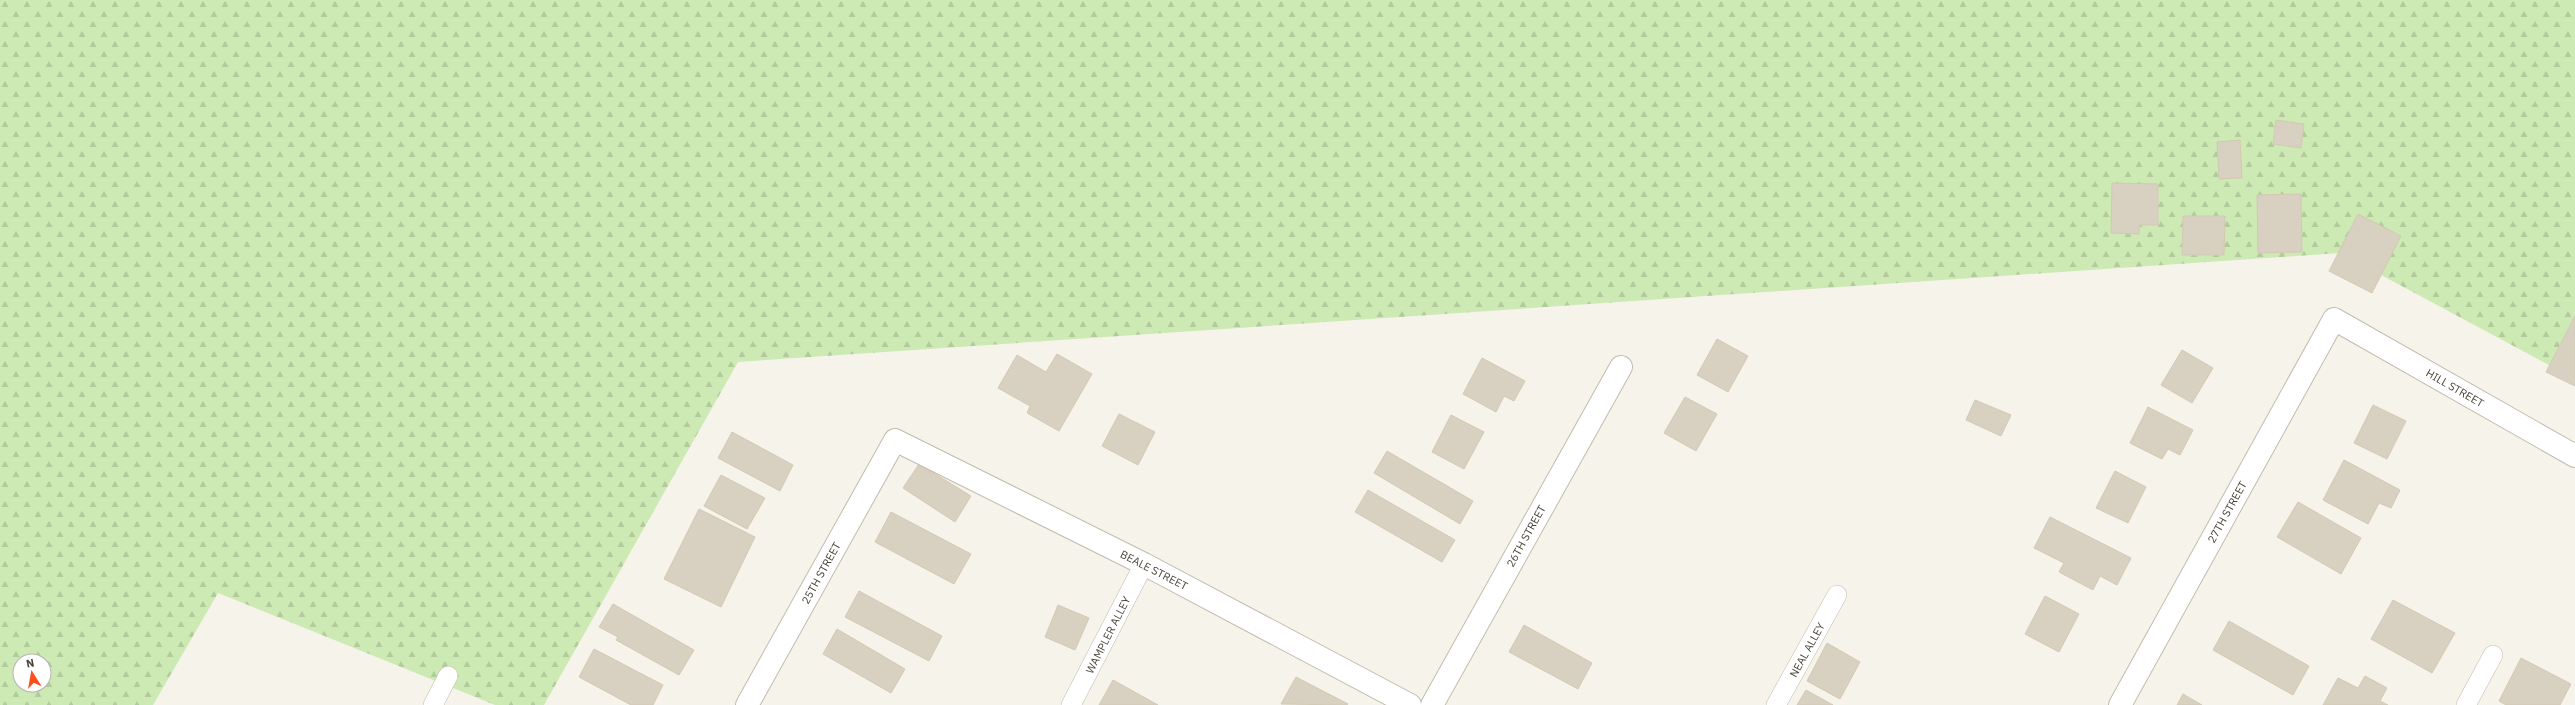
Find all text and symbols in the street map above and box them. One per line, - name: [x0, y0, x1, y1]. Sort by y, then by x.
- street label: HILL STREET: [2424, 366, 2487, 411]
- street label: 27TH STREET: [2204, 478, 2250, 545]
- street label: 26TH STREET: [1503, 502, 1549, 569]
- street label: 25TH STREET: [798, 539, 844, 606]
- street label: BEALE STREET: [1118, 547, 1191, 593]
- street label: WAMPLER ALLEY: [1083, 594, 1134, 676]
- street label: NEAL ALLEY: [1786, 620, 1828, 680]
- north arrow: [12, 653, 52, 693]
- text: N: [25, 656, 35, 671]

